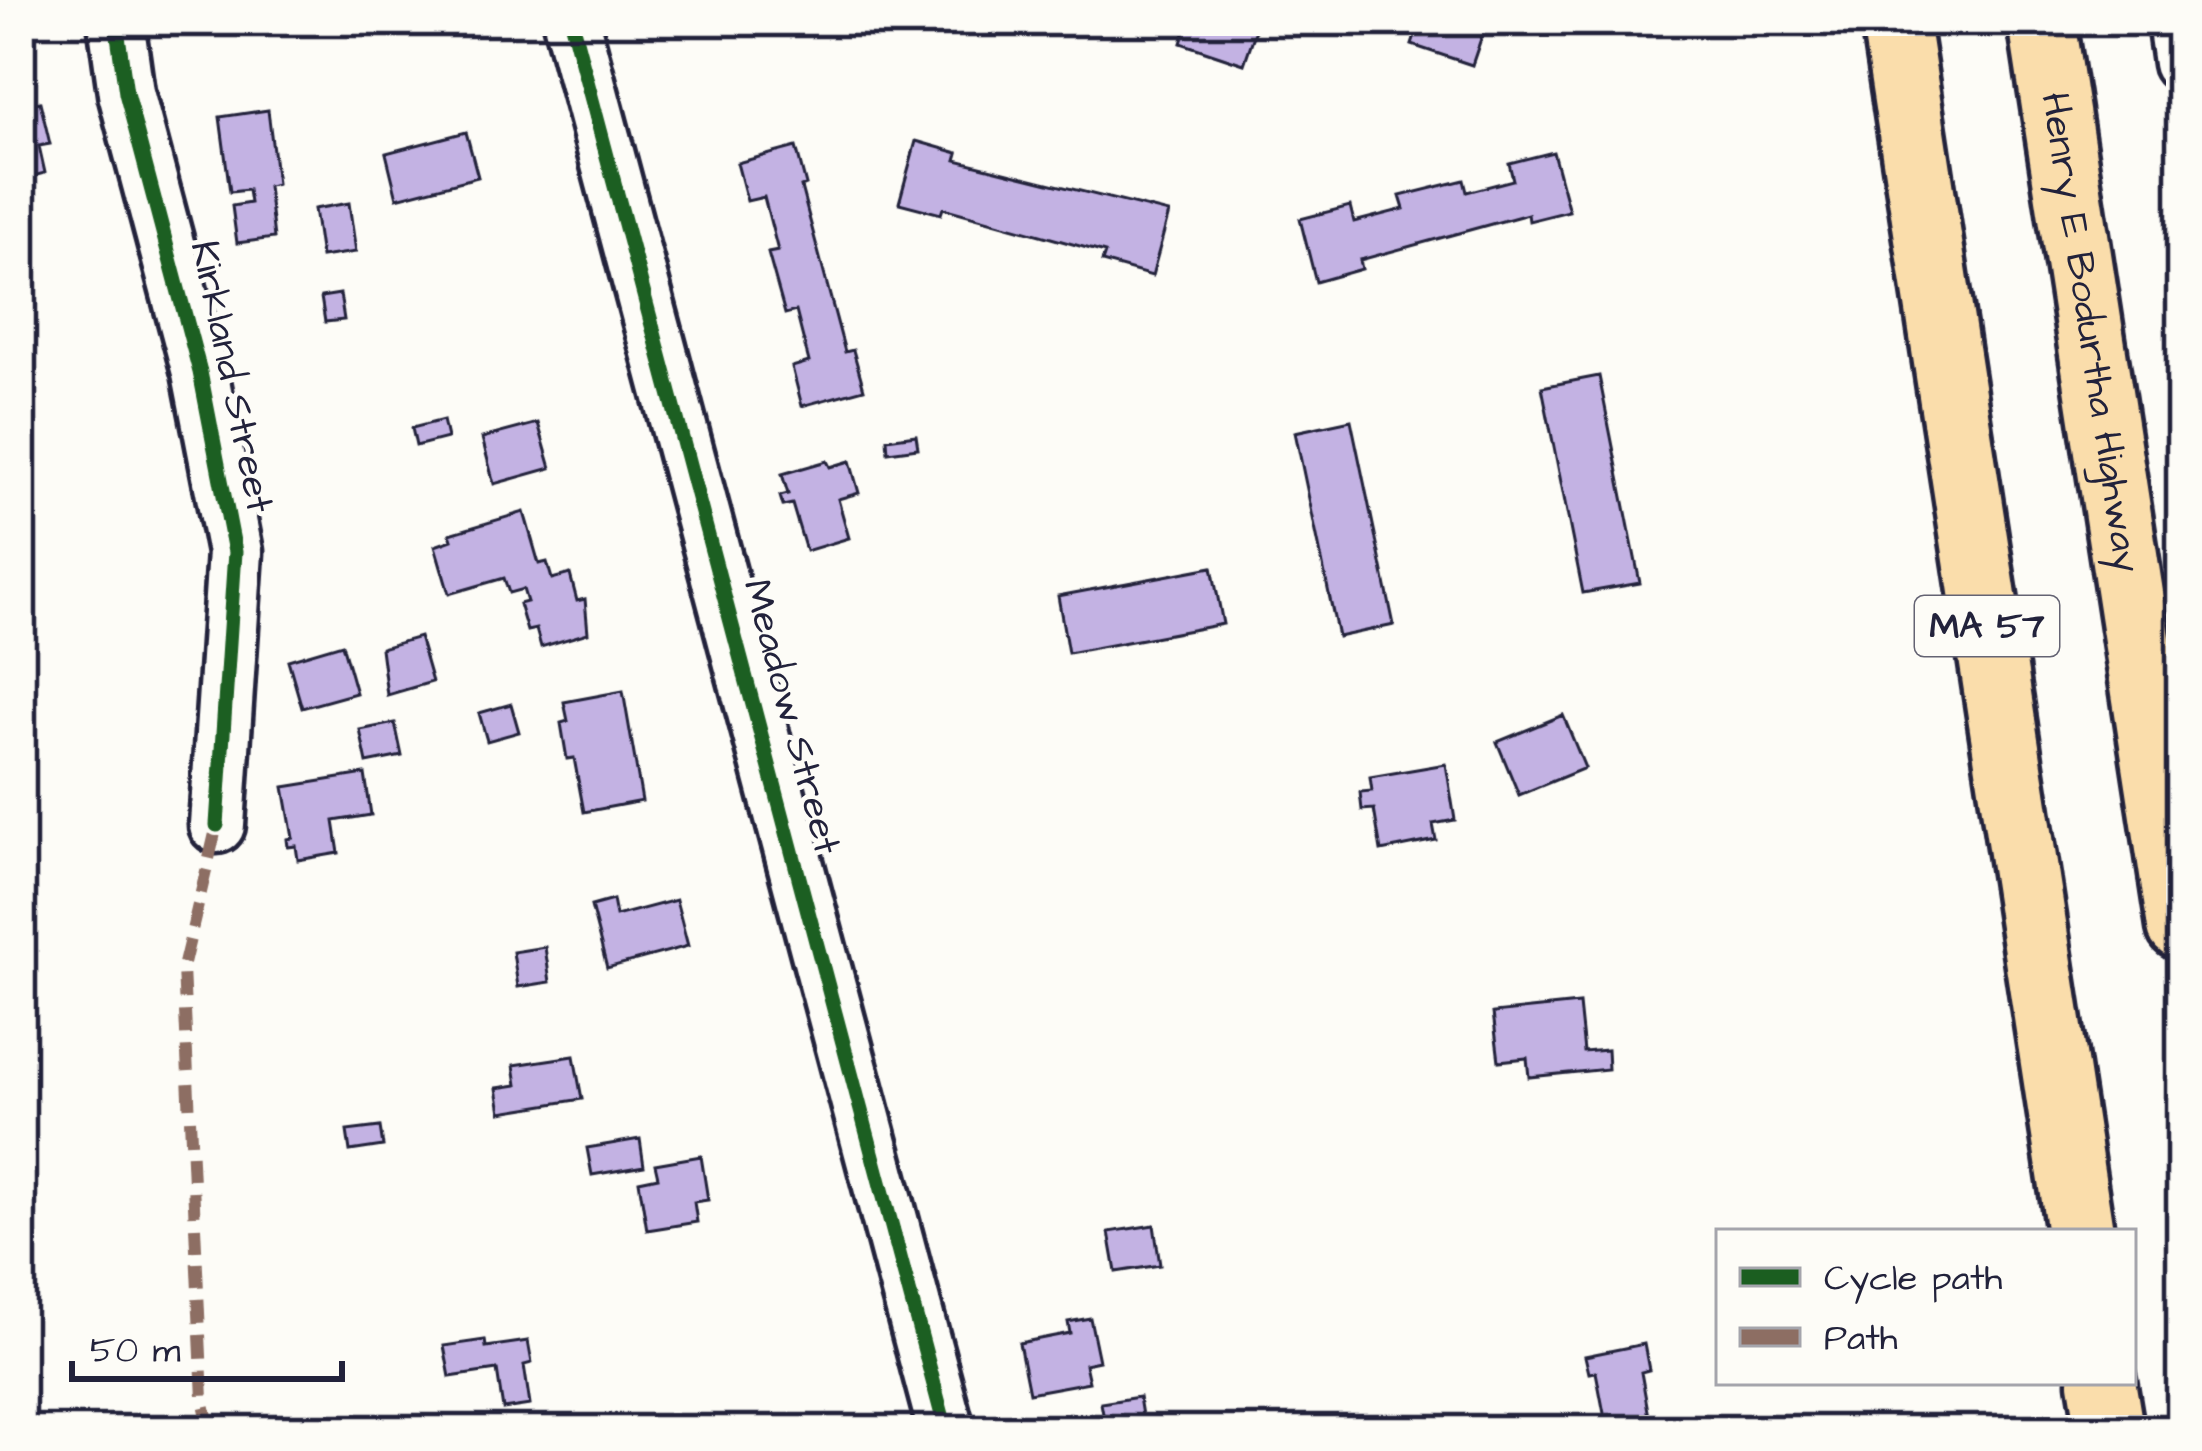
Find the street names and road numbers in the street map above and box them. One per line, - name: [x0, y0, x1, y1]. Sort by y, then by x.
- street label: Henry E Bodurtha Highway: [2026, 89, 2153, 576]
- street label: Kirkland Street: [176, 236, 286, 518]
- street label: Meadow Street: [728, 574, 854, 861]
- road number: MA 57: [1915, 596, 2059, 656]

